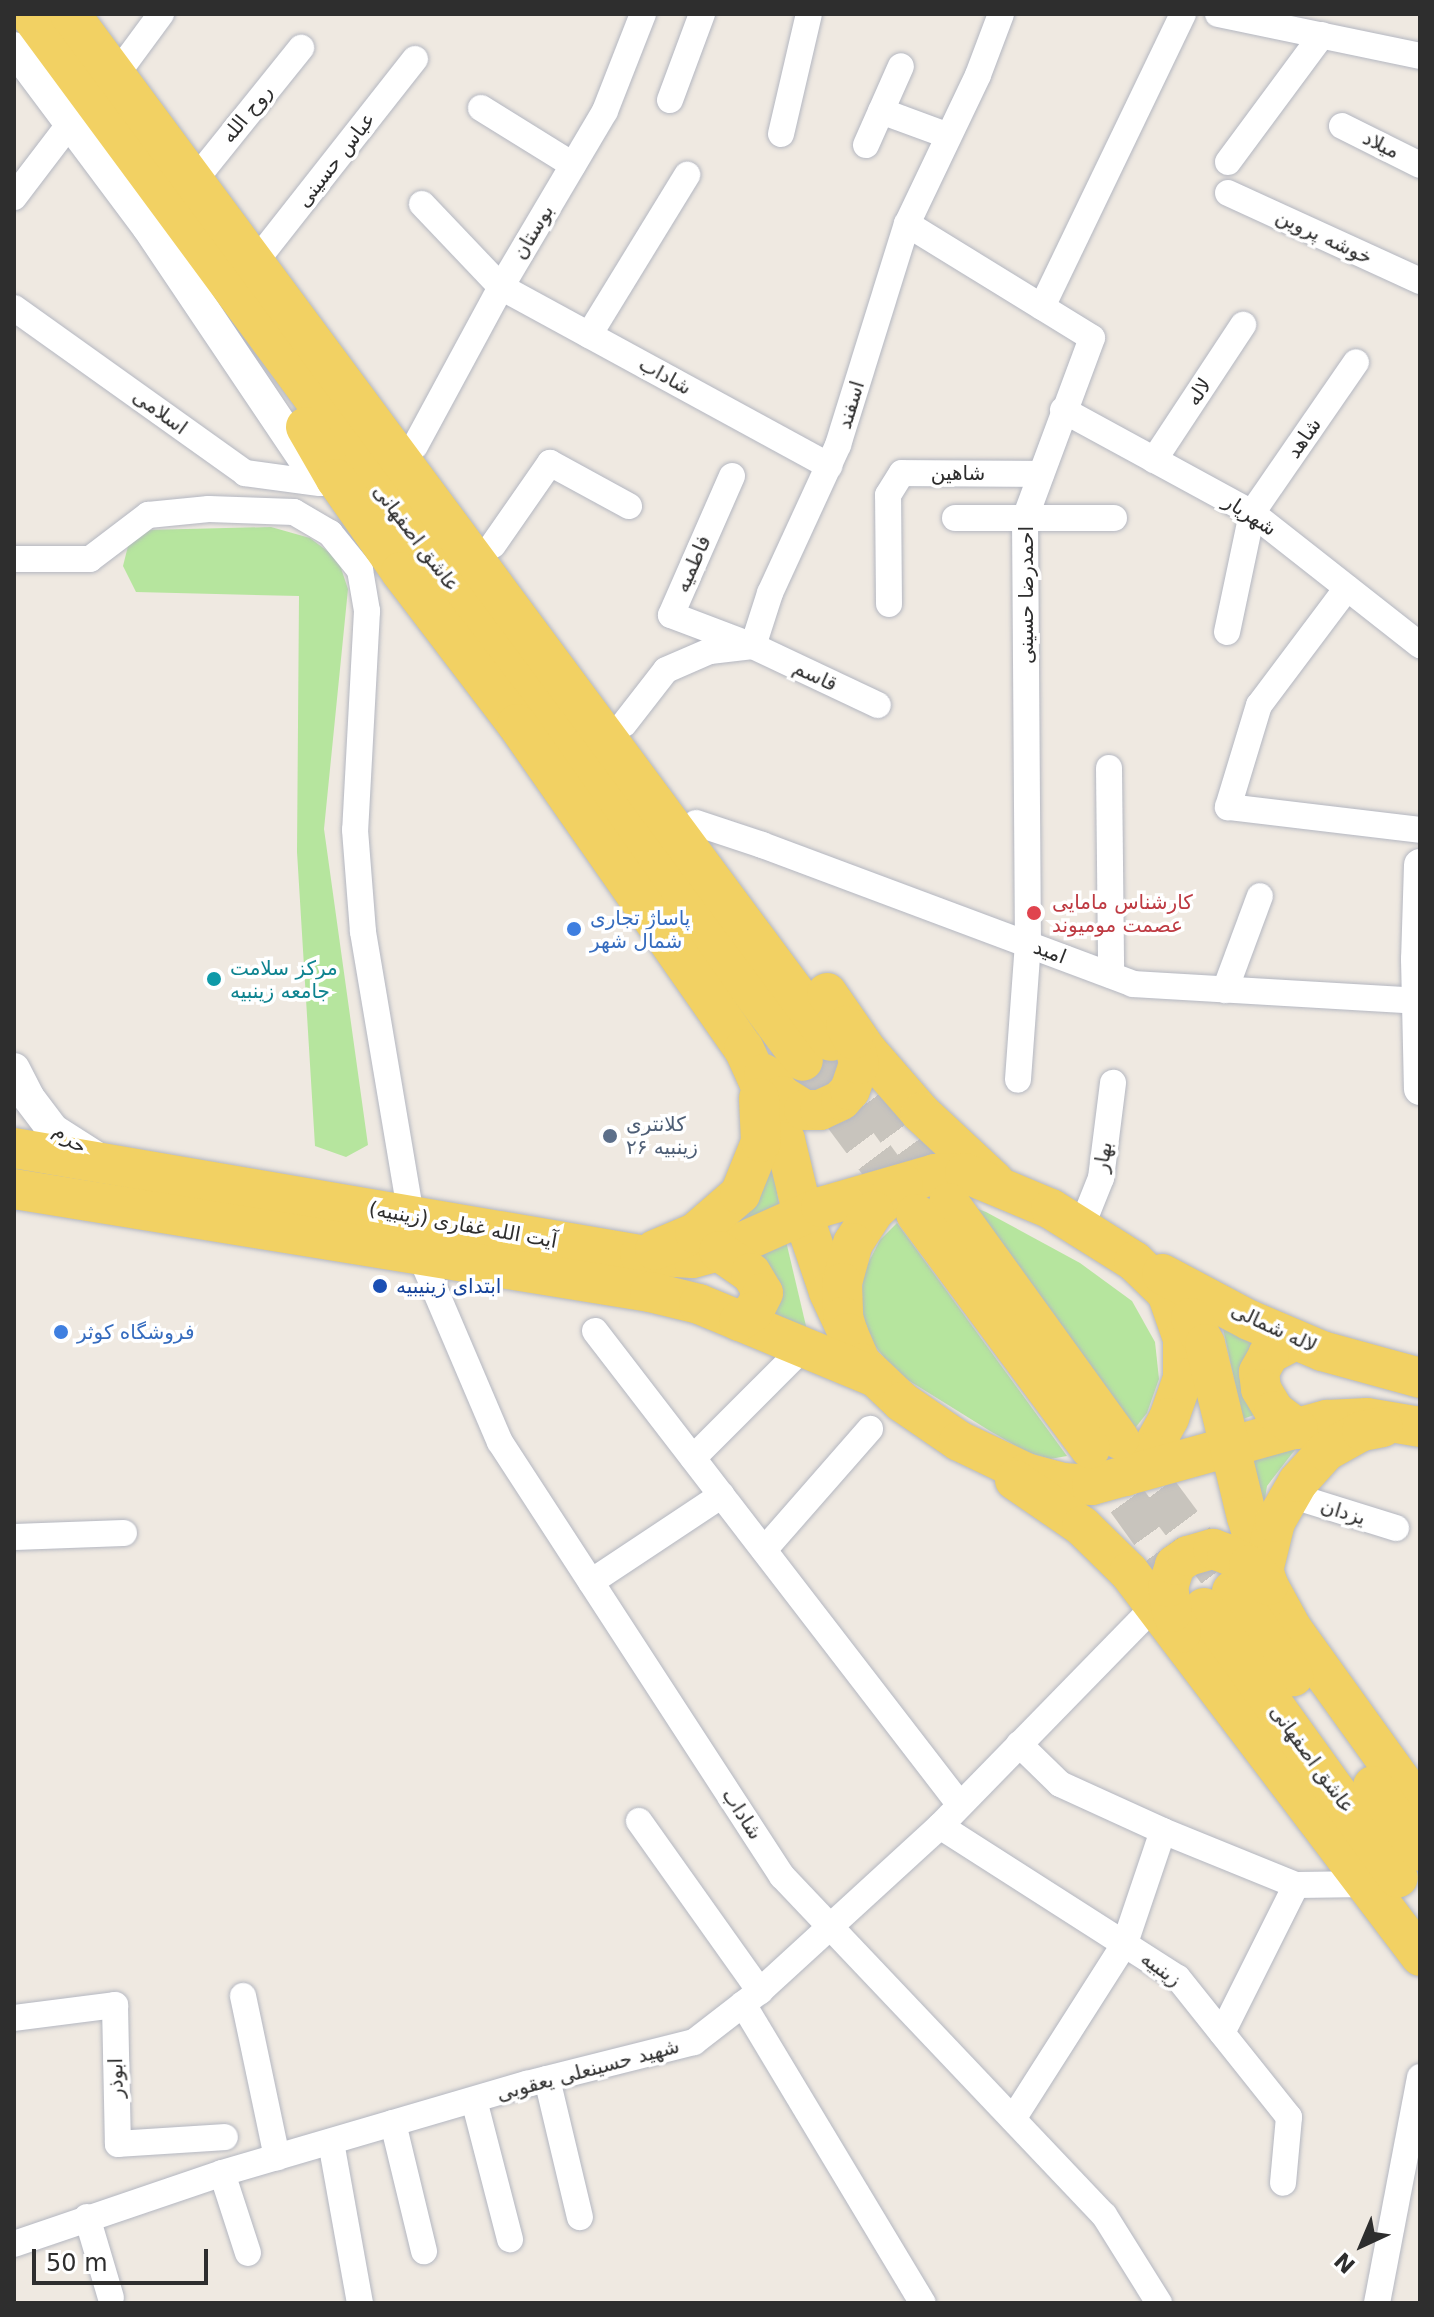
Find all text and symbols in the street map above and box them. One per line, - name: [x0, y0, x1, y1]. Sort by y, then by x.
- street label: روح الله: [216, 80, 278, 148]
- street label: عباس حسینی: [292, 108, 380, 212]
- street label: میلاد: [1359, 126, 1403, 164]
- street label: بوستان: [507, 200, 559, 264]
- street label: خوشه پروین: [1272, 204, 1376, 270]
- street label: شاداب: [635, 352, 695, 400]
- street label: لاله: [1181, 374, 1217, 410]
- street label: اسفند: [832, 378, 870, 432]
- street label: اسلامی: [128, 384, 192, 440]
- street label: شاهد: [1282, 413, 1326, 463]
- street label: شاهین: [931, 461, 985, 485]
- street label: عاشق اصفهانی: [368, 480, 464, 596]
- street label: شهریار: [1219, 489, 1281, 541]
- street label: احمدرضا حسینی: [1014, 526, 1038, 664]
- street label: فاطمیه: [670, 532, 716, 596]
- street label: قاسم: [789, 655, 841, 697]
- place label: کارشناس مامایی عصمت مومیوند: [1052, 890, 1193, 937]
- marker: کارشناس مامایی عصمت مومیوند: [1023, 902, 1045, 924]
- place label: پاساژ تجاری شمال شهر: [590, 906, 690, 953]
- marker: پاساژ تجاری شمال شهر: [565, 920, 583, 938]
- street label: امید: [1030, 935, 1070, 969]
- place label: مرکز سلامت جامعه زینبیه: [230, 956, 338, 1003]
- marker: مرکز سلامت جامعه زینبیه: [205, 970, 223, 988]
- place label: کلانتری ۲۶ زینبیه: [626, 1112, 698, 1159]
- street label: حرم: [48, 1119, 92, 1159]
- marker: کلانتری ۲۶ زینبیه: [601, 1127, 619, 1145]
- street label: بهار: [1089, 1140, 1117, 1174]
- street label: آیت الله غفاری (زینبیه): [367, 1197, 559, 1253]
- place label: ابتدای زینیبیه: [396, 1274, 501, 1298]
- marker: ابتدای زینیبیه: [371, 1277, 389, 1295]
- street label: لاله شمالی: [1227, 1298, 1321, 1358]
- place label: فروشگاه کوثر: [77, 1320, 194, 1344]
- marker: فروشگاه کوثر: [52, 1323, 70, 1341]
- street label: یزدان: [1318, 1494, 1368, 1530]
- street label: عاشق اصفهانی: [1265, 1700, 1359, 1818]
- street label: شاداب: [717, 1784, 767, 1844]
- street label: زینبیه: [1136, 1946, 1186, 1992]
- street label: شهید حسینعلی یعقوبی: [494, 2034, 682, 2106]
- street label: ابوذر: [104, 2058, 128, 2098]
- north arrow: [1322, 2205, 1402, 2285]
- scale bar: [36, 2233, 212, 2283]
- text: N: [1330, 2247, 1360, 2278]
- text: 50 m: [46, 2249, 108, 2277]

